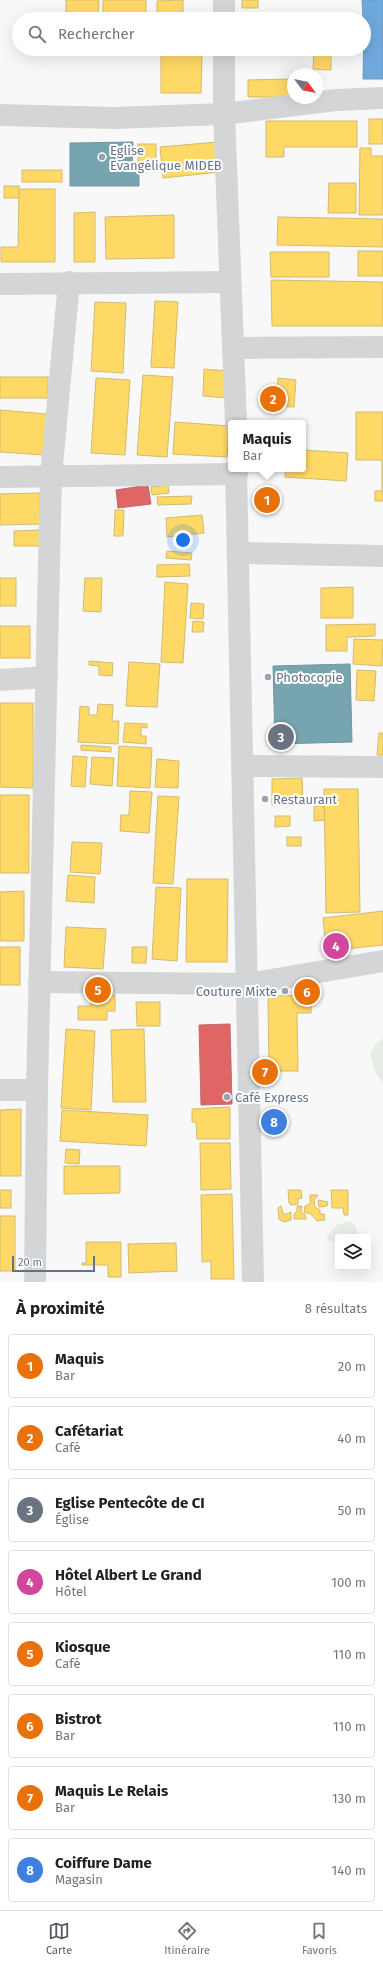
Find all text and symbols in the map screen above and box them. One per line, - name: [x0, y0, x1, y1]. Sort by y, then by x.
- search box: [12, 12, 371, 56]
- icon: search: [26, 23, 48, 45]
- text: Rechercher: [58, 25, 134, 43]
- north arrow: [287, 68, 323, 104]
- place label: Eglise Evangélique MIDEB: [110, 143, 222, 173]
- marker: Eglise Evangélique MIDEB: [97, 152, 107, 162]
- pin: 2: [260, 384, 286, 414]
- popup: [228, 420, 306, 472]
- text: Maquis: [242, 430, 292, 448]
- text: Bar: [242, 448, 262, 463]
- pin: 1: [254, 485, 280, 515]
- your location: [173, 530, 193, 550]
- place label: Photocopie: [276, 670, 343, 685]
- marker: Photocopie: [263, 672, 273, 682]
- pin: 3: [268, 722, 294, 752]
- place label: Restaurant: [273, 792, 337, 807]
- marker: Restaurant: [260, 794, 270, 804]
- pin: 4: [323, 931, 349, 961]
- pin: 5: [85, 975, 111, 1005]
- pin: 6: [294, 977, 320, 1007]
- place label: Couture Mixte: [196, 984, 277, 999]
- marker: Couture Mixte: [280, 986, 290, 996]
- pin: 7: [252, 1057, 278, 1087]
- place label: Café Express: [235, 1090, 309, 1105]
- marker: Café Express: [222, 1092, 232, 1102]
- pin: 8: [261, 1107, 287, 1137]
- map controls: [335, 1234, 371, 1270]
- button: layers: [335, 1234, 371, 1270]
- scale bar: [12, 1254, 95, 1273]
- text: 20 m: [18, 1256, 42, 1269]
- text: À proximité: [16, 1298, 105, 1319]
- text: 8 résultats: [305, 1301, 367, 1316]
- text: Maquis: [55, 1350, 104, 1368]
- text: 1: [27, 1359, 33, 1374]
- text: 20 m: [338, 1359, 366, 1374]
- text: Bar: [55, 1368, 75, 1383]
- text: Cafétariat: [55, 1422, 123, 1440]
- text: 2: [27, 1431, 33, 1446]
- text: 40 m: [337, 1431, 366, 1446]
- text: Café: [55, 1440, 81, 1455]
- text: Eglise Pentecôte de CI: [55, 1494, 205, 1512]
- text: 3: [27, 1503, 33, 1518]
- text: 50 m: [338, 1503, 366, 1518]
- text: Église: [55, 1512, 89, 1527]
- text: Hôtel Albert Le Grand: [55, 1566, 202, 1584]
- text: 4: [26, 1575, 34, 1590]
- text: 100 m: [331, 1575, 366, 1590]
- text: Hôtel: [55, 1584, 87, 1599]
- text: Kiosque: [55, 1638, 111, 1656]
- text: 5: [27, 1647, 33, 1662]
- text: 110 m: [333, 1647, 366, 1662]
- text: Café: [55, 1656, 81, 1671]
- text: Bistrot: [55, 1710, 102, 1728]
- text: 6: [26, 1719, 34, 1734]
- text: 110 m: [333, 1719, 366, 1734]
- text: Bar: [55, 1728, 75, 1743]
- text: Maquis Le Relais: [55, 1782, 168, 1800]
- text: 7: [27, 1791, 33, 1806]
- text: 130 m: [332, 1791, 366, 1806]
- text: Bar: [55, 1800, 75, 1815]
- text: Coiffure Dame: [55, 1854, 152, 1872]
- text: 8: [26, 1863, 34, 1878]
- text: 140 m: [332, 1863, 366, 1878]
- text: Magasin: [55, 1872, 103, 1887]
- tab: Carte: [46, 1920, 72, 1957]
- tab: Itinéraire: [164, 1920, 210, 1957]
- tab: Favoris: [302, 1920, 337, 1957]

